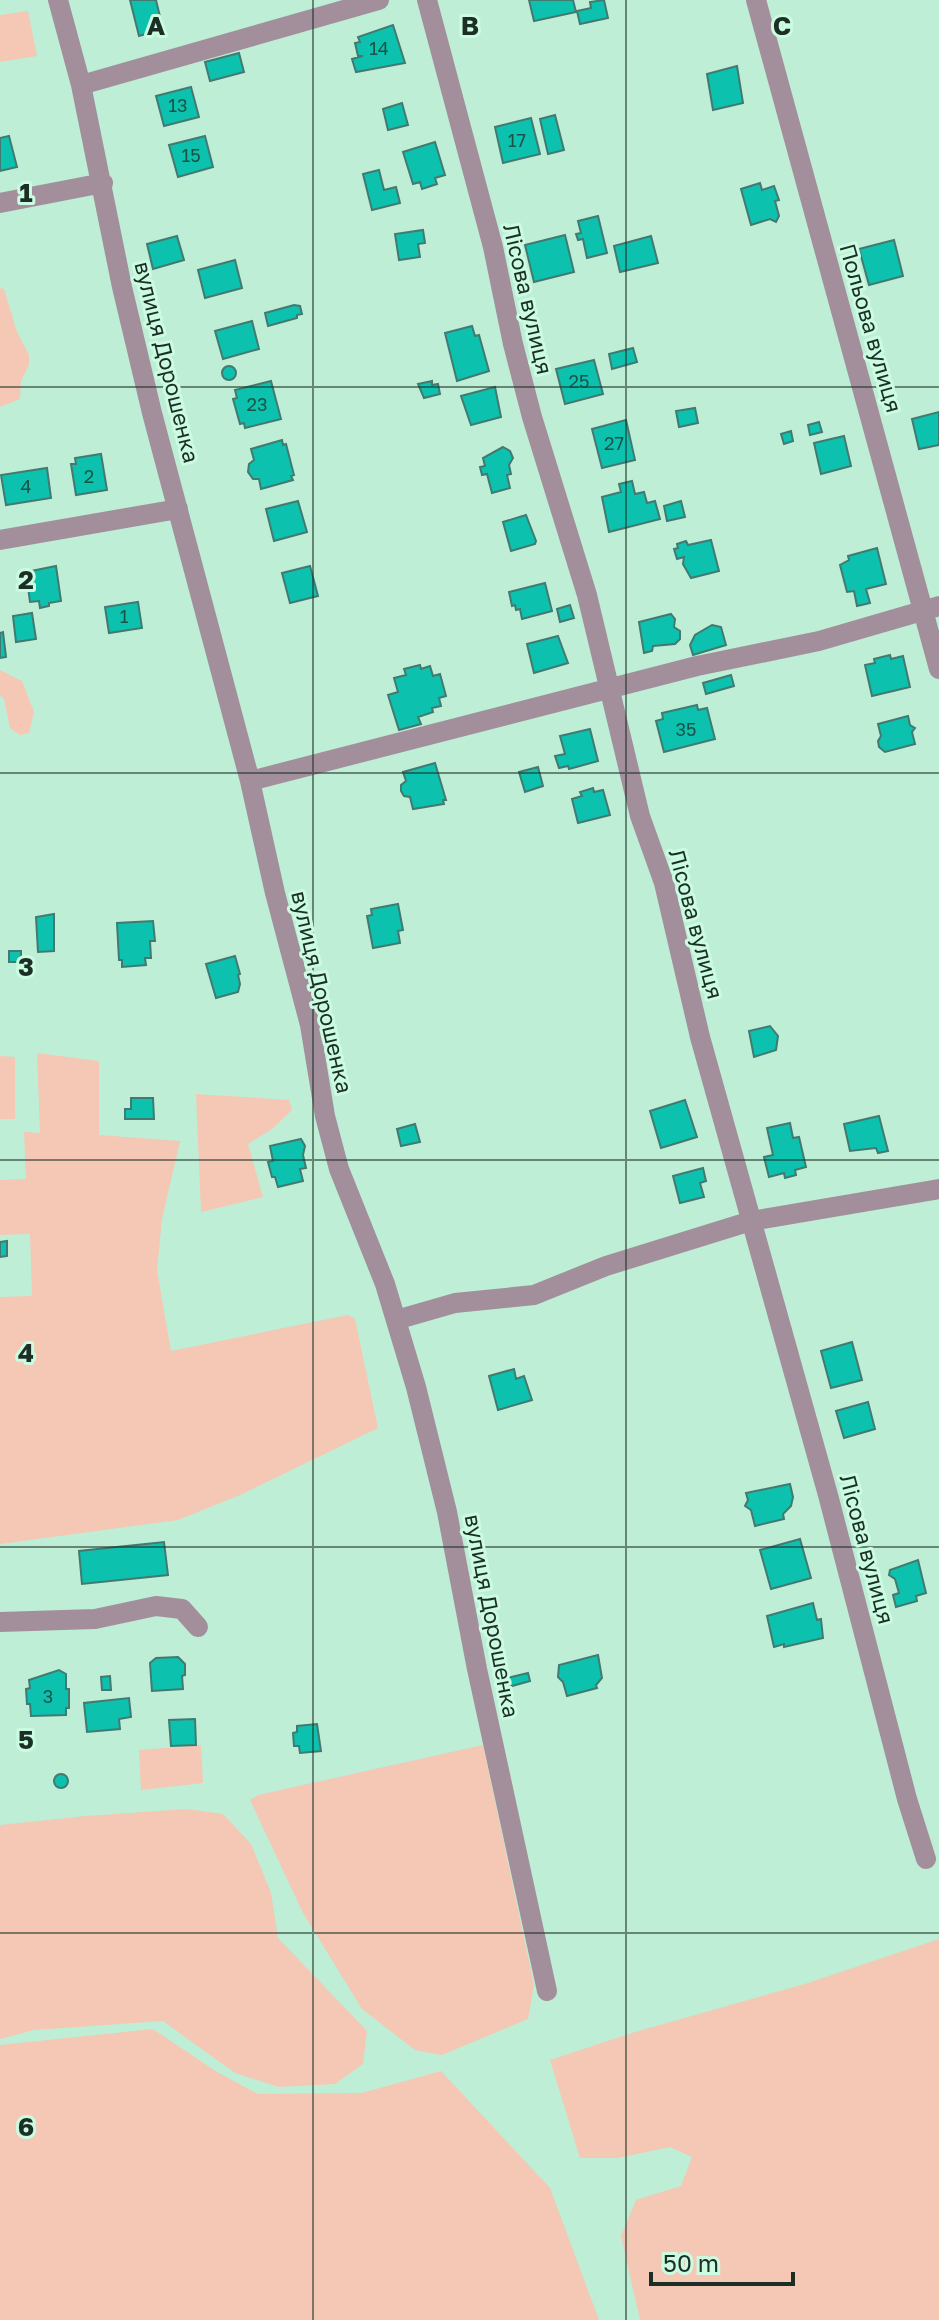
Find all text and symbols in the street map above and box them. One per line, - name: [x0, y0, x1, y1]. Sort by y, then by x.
- text: A: [147, 10, 166, 41]
- text: B: [461, 10, 479, 41]
- text: C: [773, 10, 791, 41]
- house number: 14: [369, 37, 389, 59]
- house number: 13: [168, 94, 188, 116]
- house number: 17: [508, 129, 526, 151]
- house number: 15: [181, 144, 201, 166]
- text: 1: [19, 177, 33, 208]
- street label: Лісова вулиця: [498, 221, 559, 377]
- street label: Польова вулиця: [834, 240, 908, 415]
- street label: вулиця Дорошенка: [129, 258, 206, 465]
- house number: 25: [569, 370, 589, 392]
- house number: 23: [247, 393, 267, 415]
- house number: 27: [604, 432, 624, 454]
- house number: 2: [84, 465, 94, 487]
- house number: 4: [21, 475, 32, 497]
- text: 2: [18, 564, 34, 595]
- house number: 1: [120, 605, 129, 627]
- house number: 35: [676, 718, 696, 740]
- street label: Лісова вулиця: [664, 846, 729, 1002]
- street label: вулиця Дорошенка: [286, 888, 359, 1096]
- text: 3: [18, 951, 34, 982]
- text: 4: [18, 1337, 34, 1368]
- street label: Лісова вулиця: [835, 1471, 900, 1627]
- street label: вулиця Дорошенка: [460, 1512, 525, 1720]
- house number: 3: [43, 1685, 53, 1707]
- text: 5: [18, 1724, 34, 1755]
- text: 6: [18, 2111, 34, 2142]
- scale bar: [651, 2236, 793, 2286]
- text: 50 m: [663, 2248, 719, 2277]

